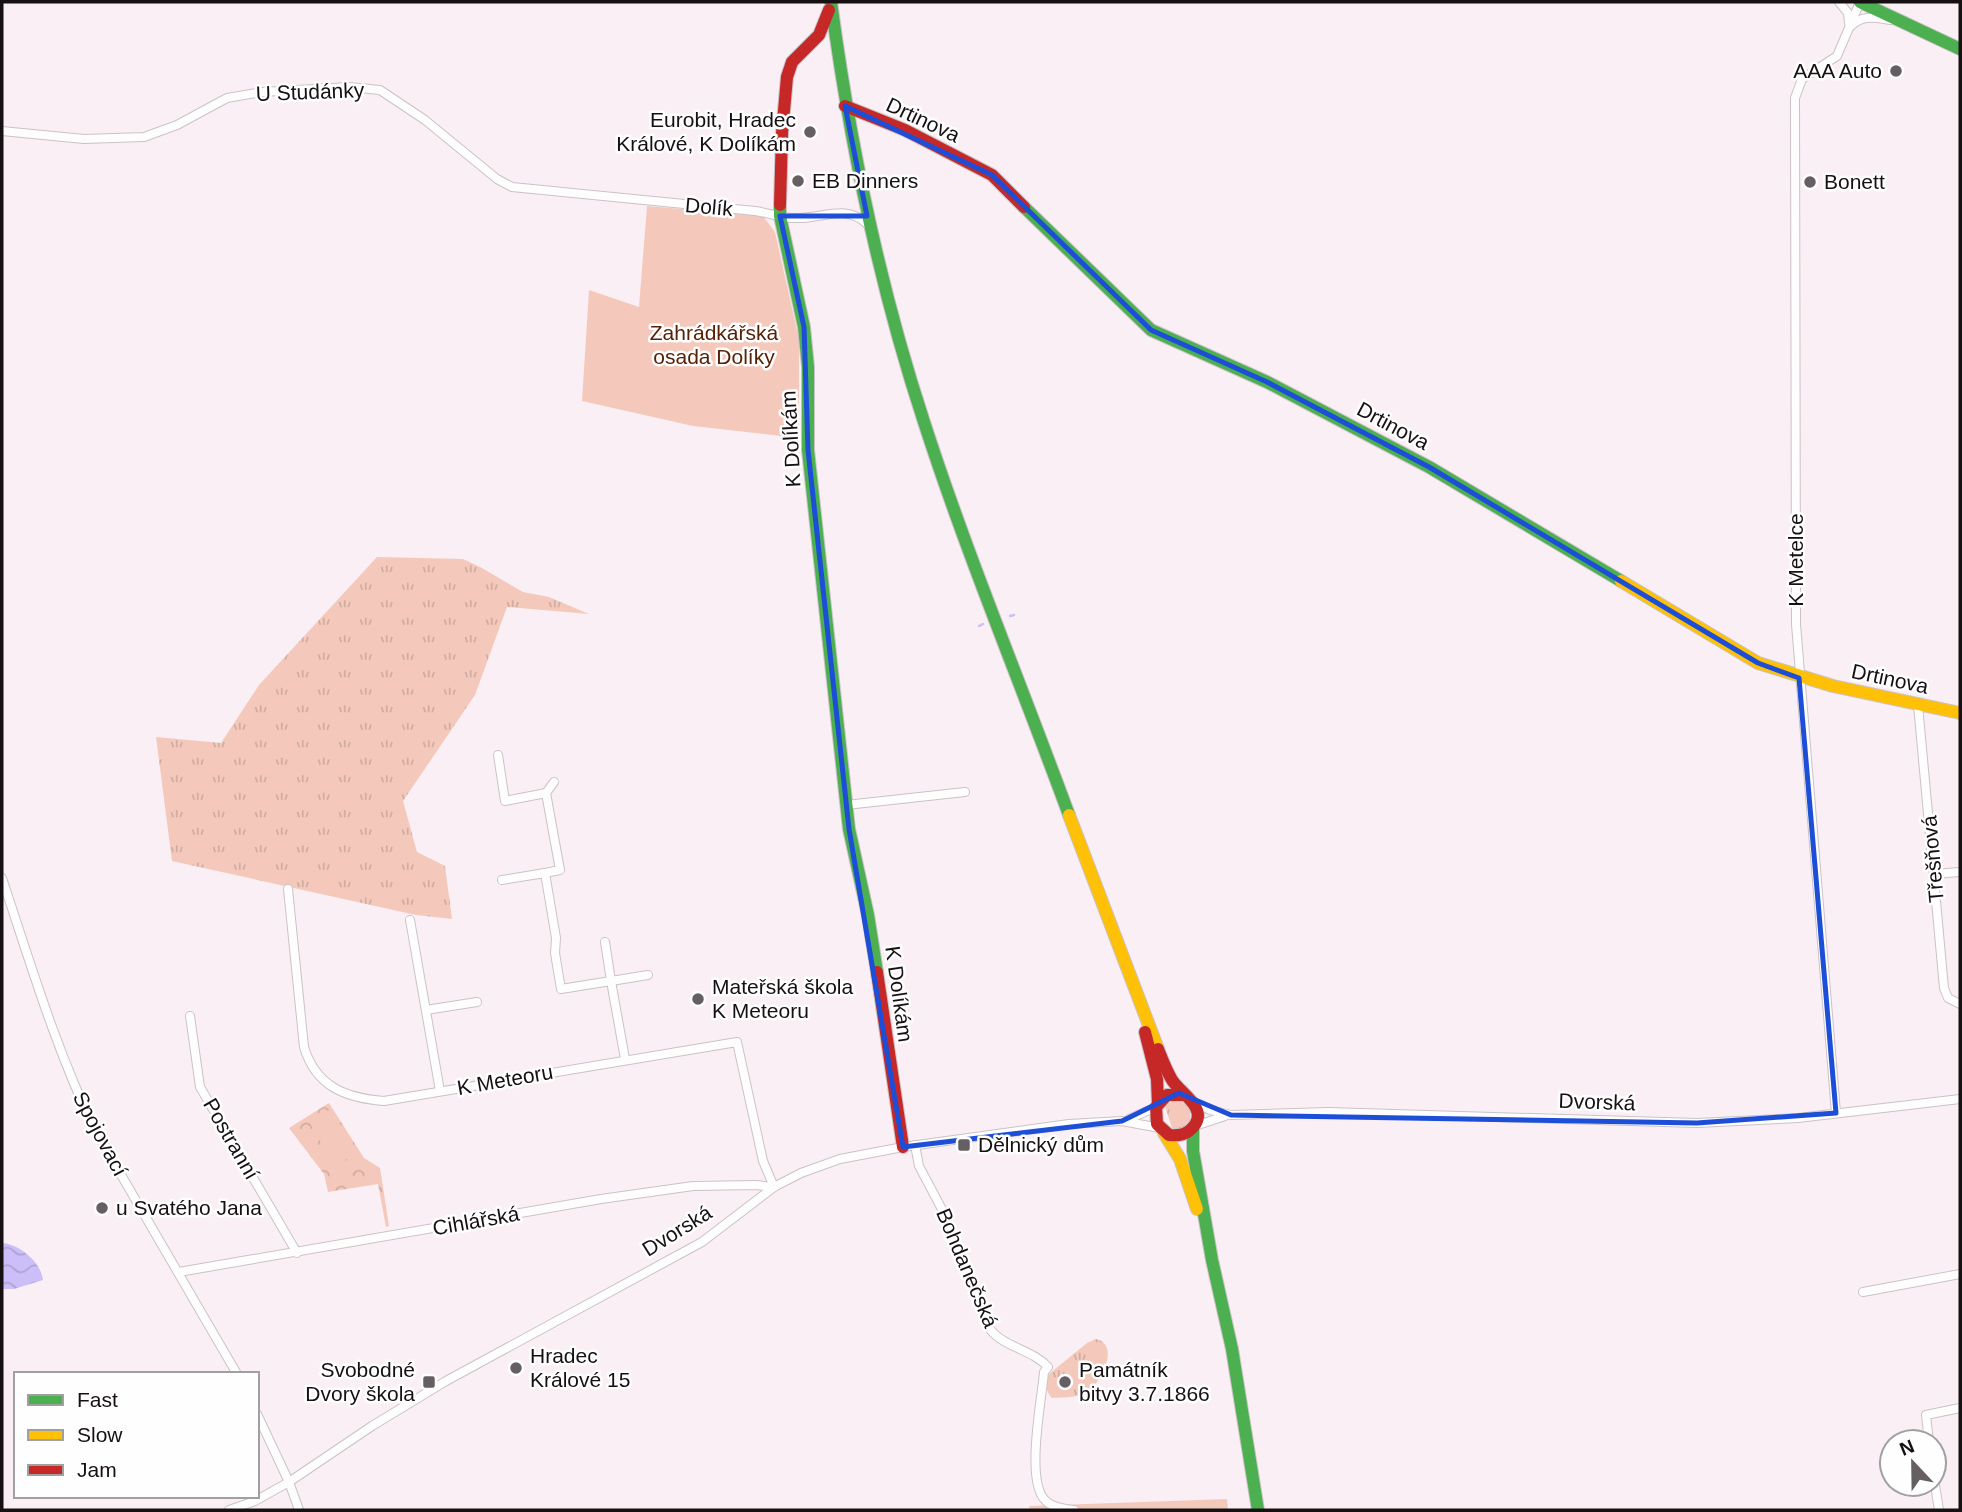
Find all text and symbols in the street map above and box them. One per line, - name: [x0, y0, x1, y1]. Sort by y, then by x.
- place label: AAA Auto: [1793, 59, 1882, 82]
- marker: AAA Auto: [1888, 63, 1904, 79]
- street label: U Studánky: [255, 78, 365, 105]
- street label: Drtinova: [883, 93, 964, 147]
- place label: Eurobit, Hradec Králové, K Dolíkám: [616, 108, 796, 155]
- marker: Eurobit, Hradec Králové, K Dolíkám: [802, 124, 818, 140]
- place label: EB Dinners: [812, 169, 918, 192]
- place label: Bonett: [1824, 170, 1885, 193]
- marker: EB Dinners: [790, 173, 806, 189]
- marker: Bonett: [1802, 174, 1818, 190]
- street label: Dolík: [684, 193, 734, 220]
- park label: Zahrádkářská osada Dolíky: [650, 321, 779, 368]
- street label: K Dolíkám: [776, 390, 805, 488]
- street label: Drtinova: [1353, 397, 1433, 454]
- street label: K Metelce: [1784, 513, 1807, 607]
- street label: Drtinova: [1849, 659, 1931, 698]
- street label: Třešňová: [1917, 814, 1948, 904]
- street label: K Dolíkám: [881, 944, 918, 1043]
- place label: Mateřská škola K Meteoru: [712, 975, 854, 1022]
- marker: Mateřská škola K Meteoru: [690, 991, 706, 1007]
- street label: K Meteoru: [455, 1060, 555, 1099]
- street label: Spojovací: [69, 1088, 132, 1180]
- street label: Dvorská: [1558, 1089, 1636, 1114]
- street label: Postranní: [199, 1094, 264, 1184]
- place label: Dělnický dům: [978, 1133, 1104, 1156]
- marker: Dělnický dům: [956, 1137, 972, 1153]
- place label: u Svatého Jana: [116, 1196, 262, 1219]
- marker: u Svatého Jana: [94, 1200, 110, 1216]
- street label: Dvorská: [638, 1200, 716, 1261]
- street label: Cihlářská: [431, 1202, 521, 1239]
- street label: Bohdanečská: [932, 1205, 1003, 1331]
- place label: Hradec Králové 15: [530, 1344, 630, 1391]
- place label: Svobodné Dvory škola: [305, 1358, 415, 1405]
- place label: Památník bitvy 3.7.1866: [1079, 1358, 1210, 1405]
- marker: Hradec Králové 15: [508, 1360, 524, 1376]
- legend: [14, 1372, 259, 1498]
- marker: Svobodné Dvory škola: [421, 1374, 437, 1390]
- marker: Památník bitvy 3.7.1866: [1057, 1374, 1073, 1390]
- text: Fast: [77, 1388, 118, 1411]
- text: Slow: [77, 1423, 123, 1446]
- north arrow: [1878, 1428, 1948, 1498]
- text: N: [1897, 1435, 1917, 1460]
- text: Jam: [77, 1458, 117, 1481]

